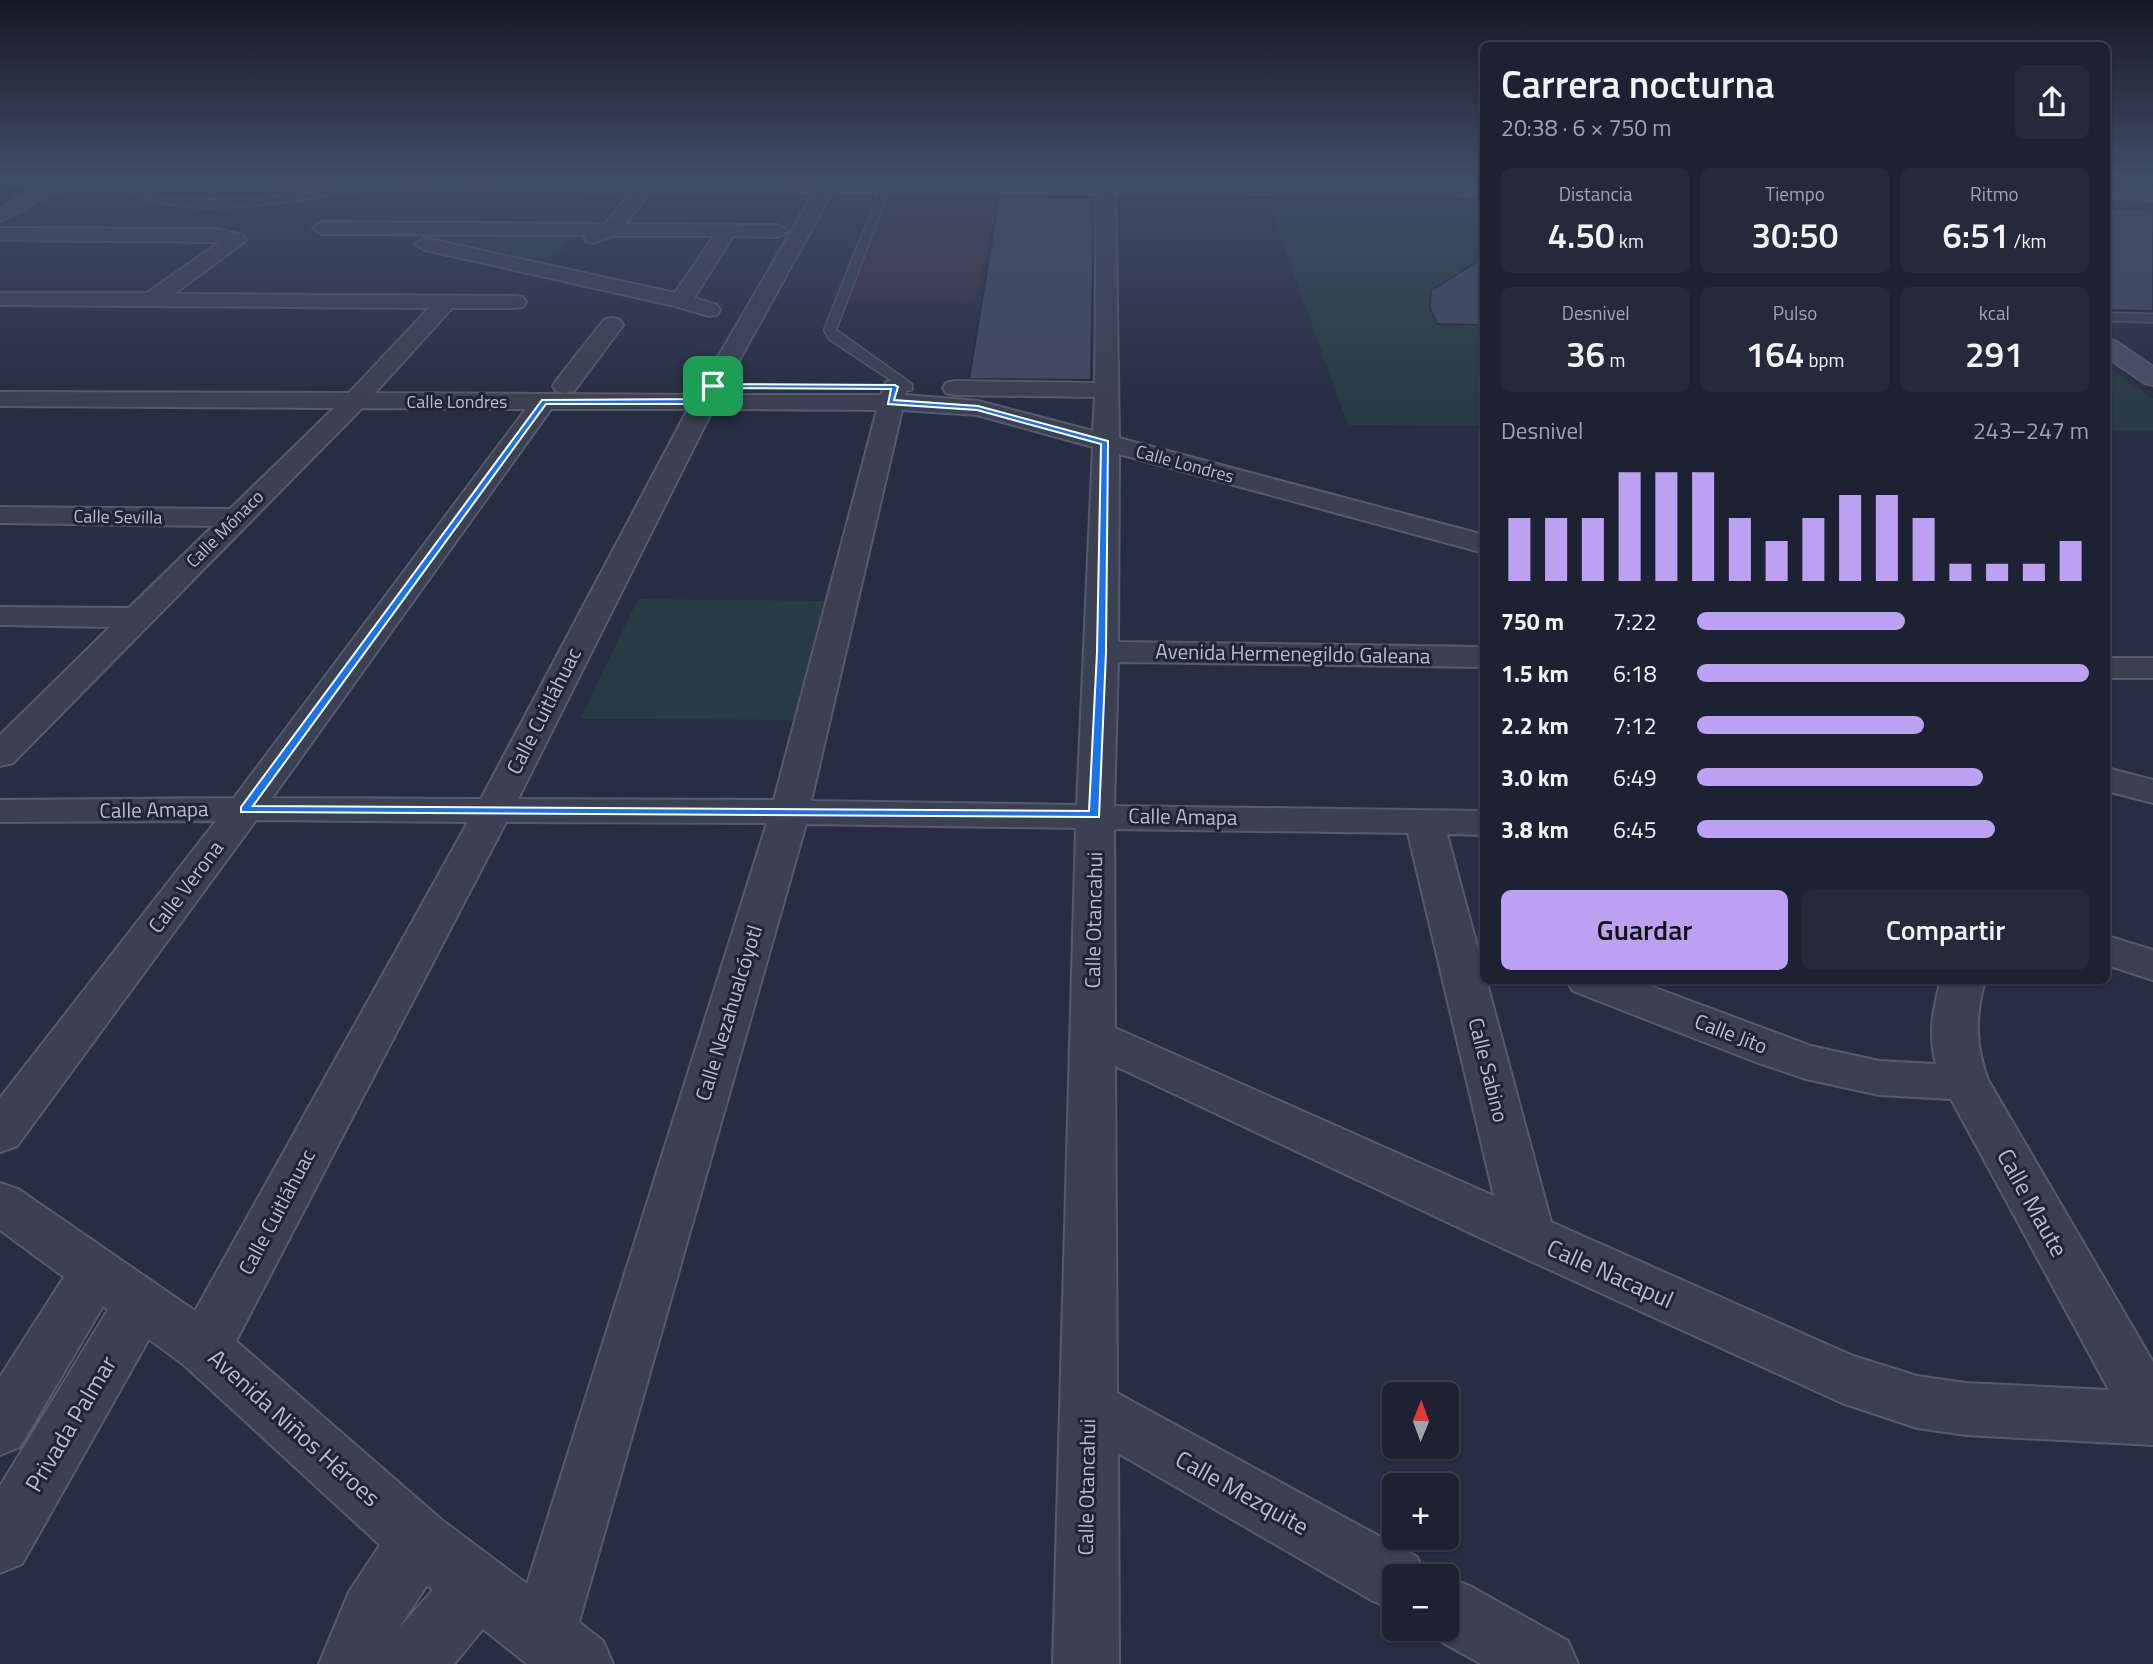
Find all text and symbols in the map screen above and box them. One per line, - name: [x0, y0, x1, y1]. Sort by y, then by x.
- text: Carrera nocturna: [1501, 55, 1775, 113]
- button: share: [2015, 65, 2089, 139]
- text: 20:38 · 6 × 750 m: [1501, 110, 1671, 145]
- text: Distancia: [1559, 179, 1632, 208]
- text: Tiempo: [1765, 179, 1825, 208]
- text: Ritmo: [1970, 179, 2019, 208]
- text: 4.50: [1547, 208, 1615, 262]
- text: 30:50: [1752, 208, 1838, 262]
- text: 6:51: [1942, 208, 2009, 262]
- text: km: [1615, 226, 1644, 255]
- text: /km: [2009, 226, 2046, 255]
- text: Desnivel: [1562, 298, 1630, 327]
- text: Pulso: [1773, 298, 1817, 327]
- text: kcal: [1979, 298, 2010, 327]
- text: 36: [1566, 327, 1605, 381]
- text: 164: [1746, 327, 1804, 381]
- text: 291: [1965, 327, 2024, 381]
- text: m: [1605, 345, 1625, 374]
- text: bpm: [1804, 345, 1844, 374]
- pin: [683, 356, 743, 416]
- icon: arrive: [694, 367, 732, 405]
- street label: Calle Londres: [407, 388, 507, 415]
- text: Desnivel: [1501, 413, 1583, 448]
- text: 243–247 m: [1973, 413, 2089, 448]
- street label: Calle Londres: [1133, 437, 1237, 490]
- street label: Calle Mónaco: [180, 484, 270, 574]
- street label: Calle Sevilla: [73, 502, 163, 531]
- text: 750 m: [1501, 604, 1564, 639]
- text: 7:22: [1613, 604, 1657, 639]
- street label: Avenida Hermenegildo Galeana: [1155, 635, 1431, 671]
- street label: Calle Cuitláhuac: [497, 642, 589, 780]
- text: 1.5 km: [1501, 656, 1569, 691]
- text: 6:18: [1613, 656, 1657, 691]
- text: 2.2 km: [1501, 708, 1569, 743]
- text: 7:12: [1613, 708, 1657, 743]
- text: 3.0 km: [1501, 760, 1569, 795]
- text: 6:49: [1613, 760, 1657, 795]
- street label: Calle Amapa: [99, 792, 209, 826]
- street label: Calle Amapa: [1128, 799, 1238, 833]
- text: 3.8 km: [1501, 812, 1569, 847]
- text: 6:45: [1613, 812, 1657, 847]
- street label: Calle Verona: [140, 833, 231, 940]
- street label: Calle Otancahui: [1076, 851, 1110, 989]
- button: Guardar: [1501, 890, 1788, 970]
- button: Compartir: [1802, 890, 2089, 970]
- street label: Calle Nezahualcóyotl: [686, 921, 770, 1105]
- street label: Calle Jito: [1690, 1005, 1773, 1062]
- street label: Calle Sabino: [1461, 1014, 1517, 1125]
- street label: Calle Maute: [1988, 1142, 2077, 1263]
- street label: Calle Cuitláhuac: [229, 1143, 323, 1280]
- street label: Calle Nacapul: [1541, 1229, 1680, 1317]
- street label: Avenida Niños Héroes: [200, 1340, 389, 1515]
- street label: Privada Palmar: [15, 1349, 125, 1498]
- north arrow: [1382, 1382, 1460, 1460]
- map controls: [1382, 1382, 1459, 1641]
- street label: Calle Otancahui: [1069, 1418, 1103, 1556]
- street label: Calle Mezquite: [1169, 1441, 1316, 1544]
- button: +: [1382, 1473, 1459, 1550]
- button: −: [1382, 1564, 1459, 1641]

